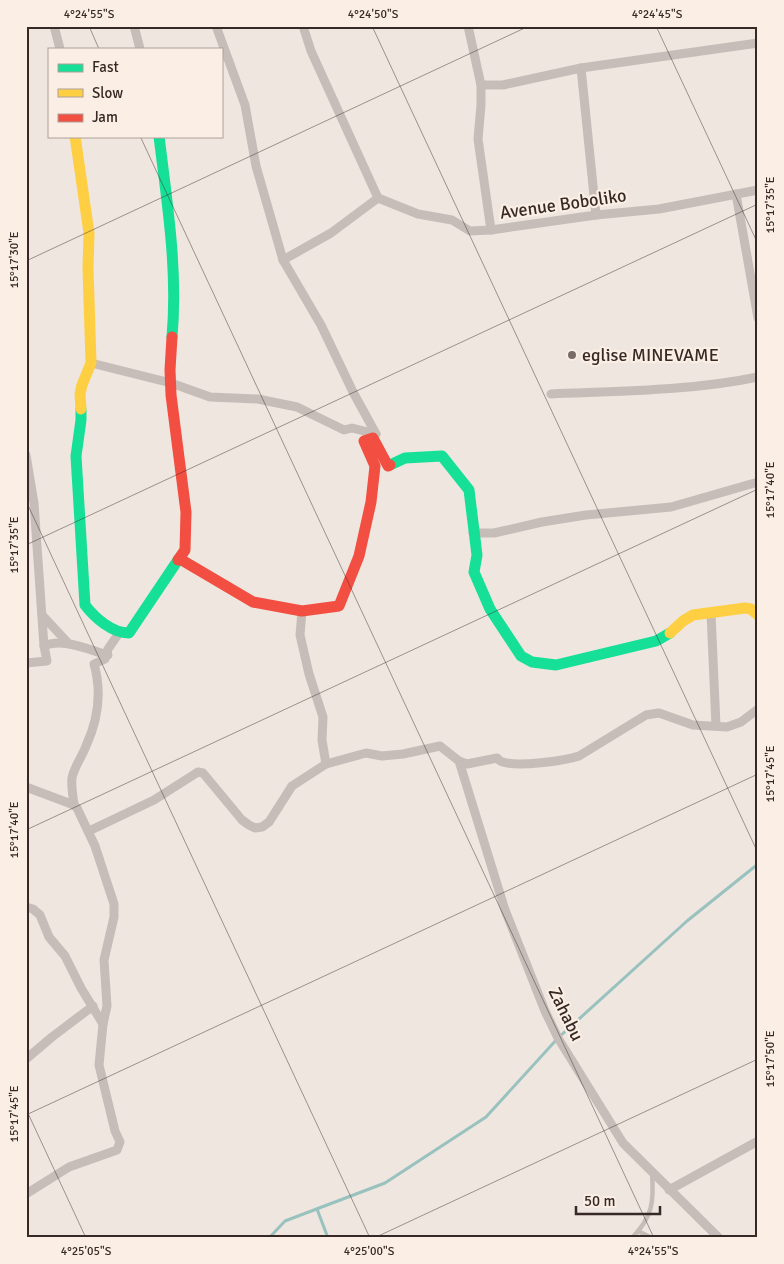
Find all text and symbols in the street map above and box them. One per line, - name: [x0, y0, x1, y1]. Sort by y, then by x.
- text: 4°24'55"S: [64, 7, 115, 22]
- text: 4°24'50"S: [348, 7, 399, 22]
- text: 4°24'45"S: [632, 7, 683, 22]
- legend: [48, 48, 222, 138]
- text: Fast: [92, 58, 119, 76]
- text: Slow: [92, 84, 123, 102]
- text: Jam: [92, 108, 118, 126]
- text: 15°17'35"E: [763, 176, 778, 234]
- street label: Avenue Boboliko: [498, 184, 628, 224]
- text: 15°17'30"E: [7, 231, 22, 289]
- place label: eglise MINEVAME: [582, 344, 719, 366]
- marker: eglise MINEVAME: [566, 349, 578, 361]
- text: 15°17'40"E: [763, 461, 778, 519]
- text: 15°17'35"E: [7, 516, 22, 574]
- text: 15°17'45"E: [763, 745, 778, 803]
- text: 15°17'40"E: [7, 801, 22, 859]
- street label: Zahabu: [544, 983, 588, 1045]
- text: 15°17'50"E: [763, 1030, 778, 1088]
- text: 15°17'45"E: [7, 1085, 22, 1143]
- scale bar: [576, 1184, 660, 1216]
- text: 50 m: [584, 1192, 615, 1210]
- text: 4°25'05"S: [61, 1244, 112, 1259]
- text: 4°25'00"S: [344, 1244, 395, 1259]
- text: 4°24'55"S: [628, 1244, 679, 1259]

